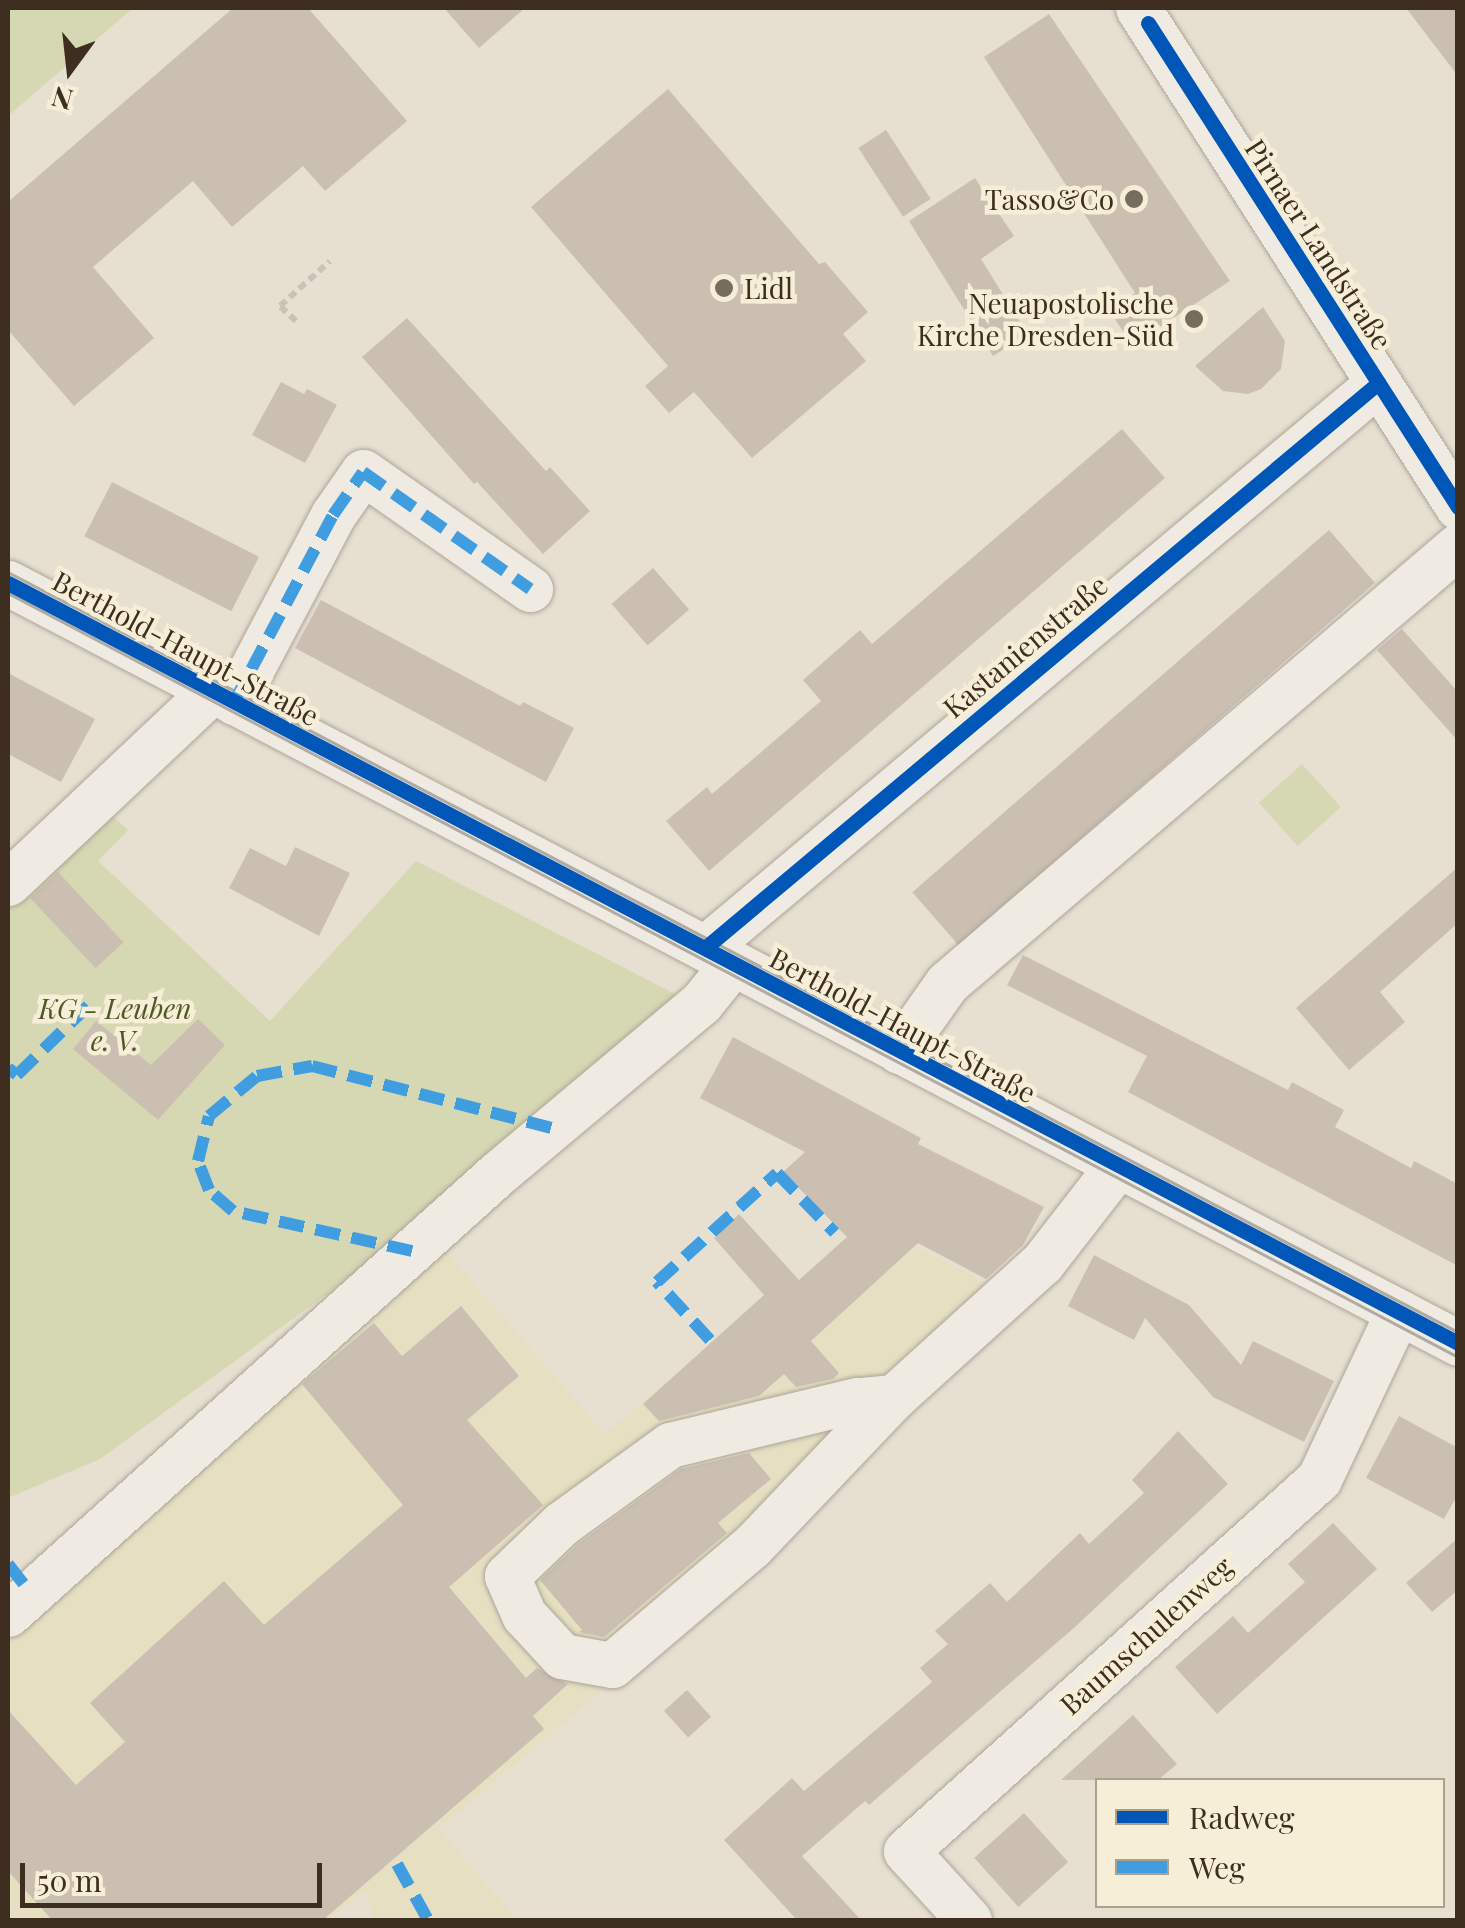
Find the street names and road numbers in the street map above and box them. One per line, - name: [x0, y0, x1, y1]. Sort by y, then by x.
- street label: Pirnaer Landstraße: [1238, 133, 1400, 355]
- street label: Berthold-Haupt-Straße: [47, 564, 325, 732]
- street label: Kastanienstraße: [936, 568, 1114, 724]
- street label: Berthold-Haupt-Straße: [764, 941, 1042, 1109]
- street label: Baumschulenweg: [1053, 1549, 1239, 1721]

